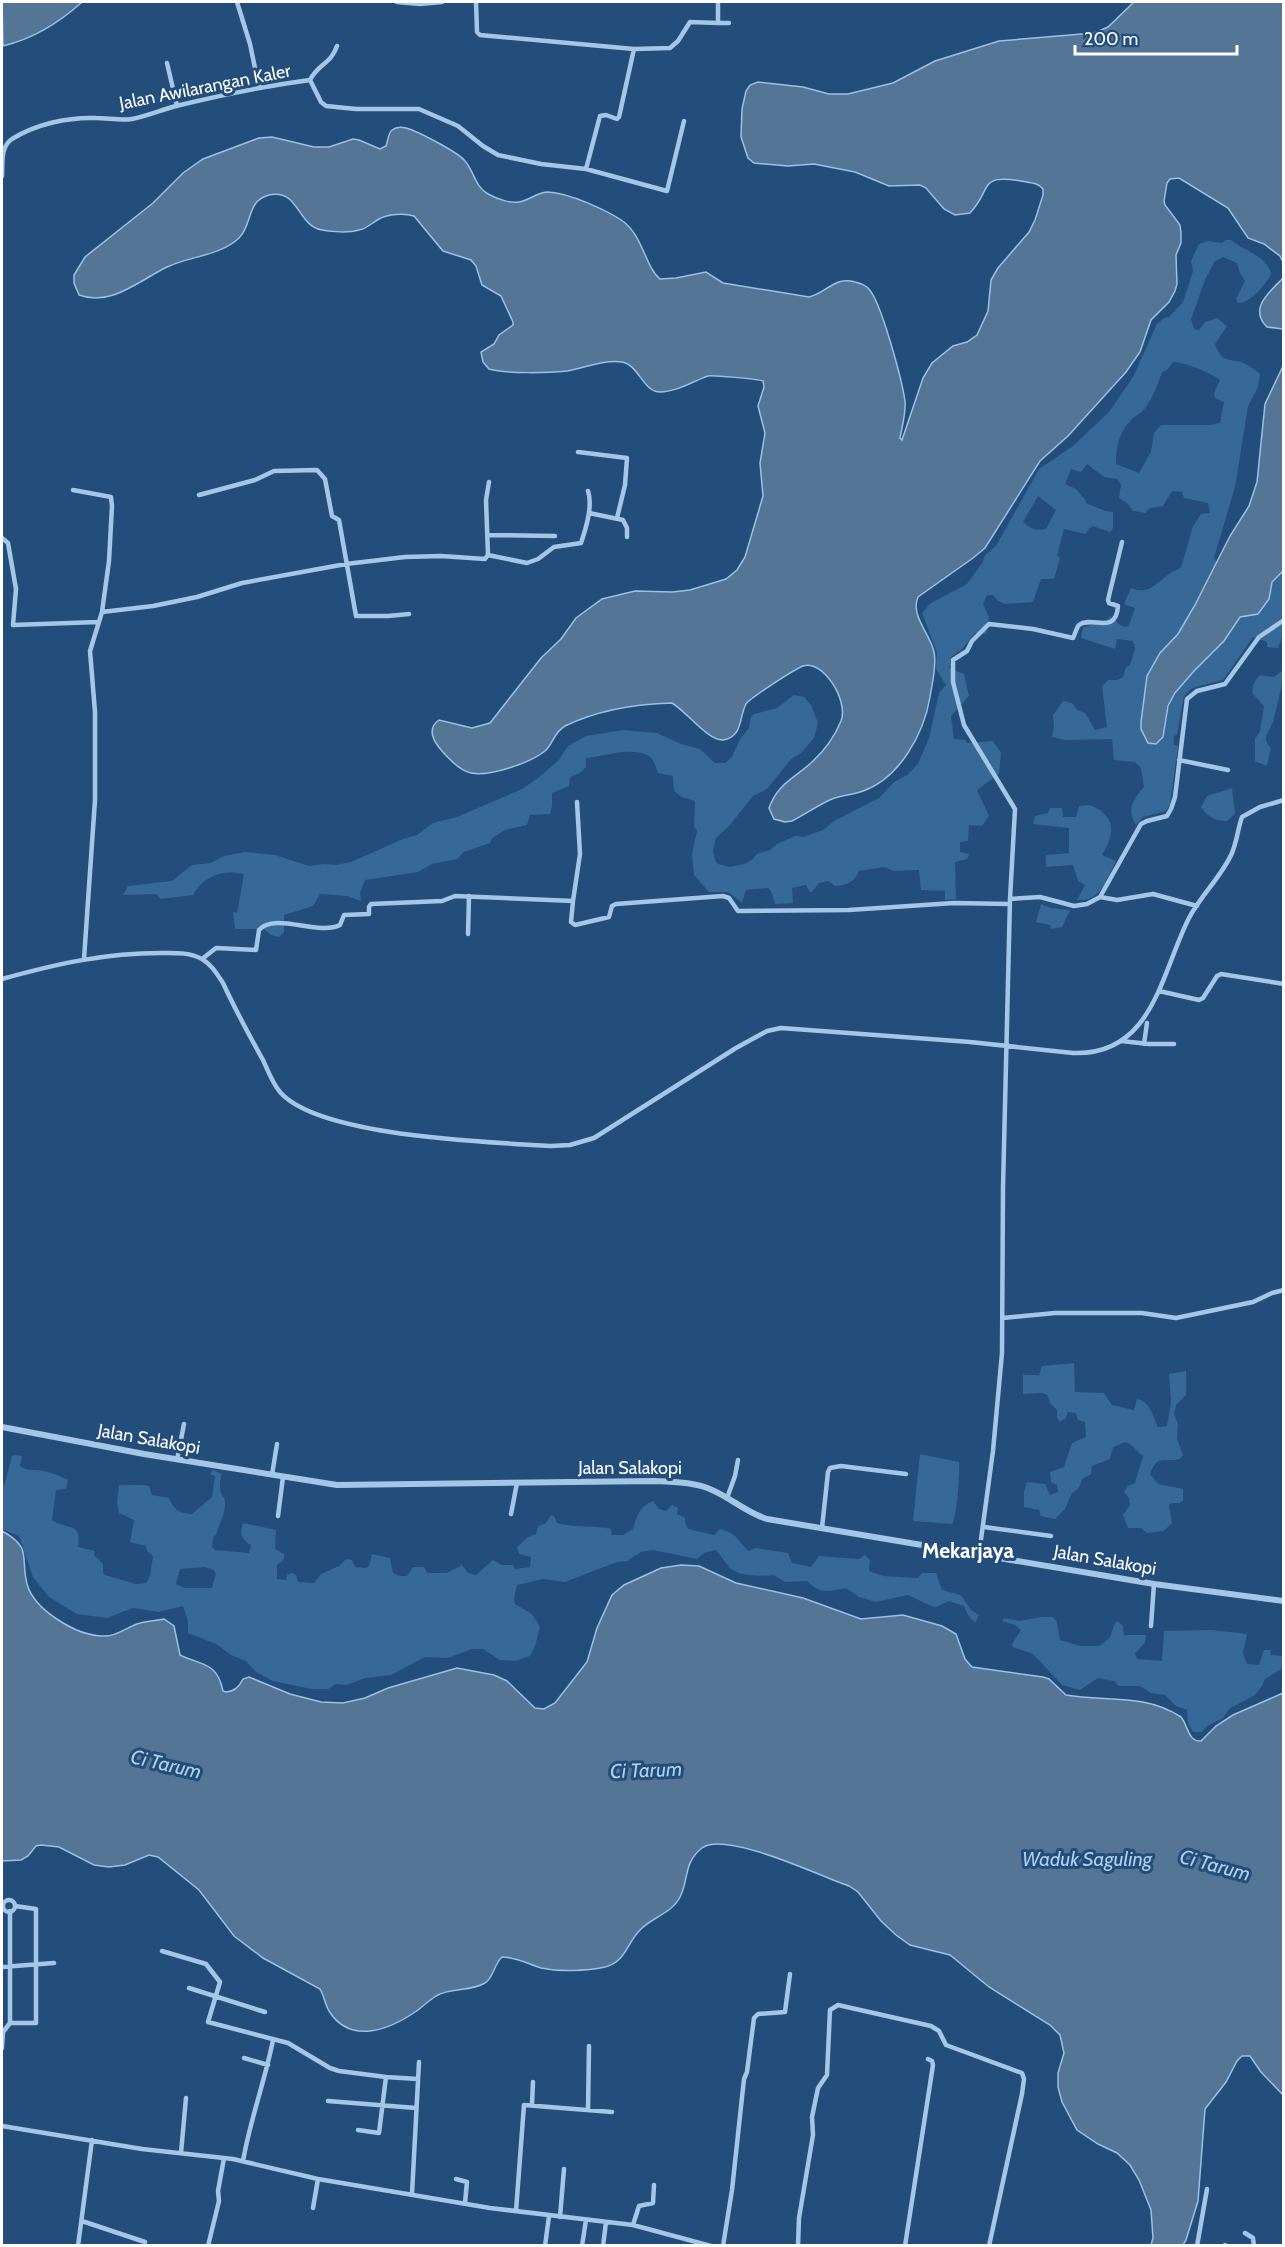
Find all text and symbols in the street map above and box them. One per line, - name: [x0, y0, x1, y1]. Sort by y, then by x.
- scale bar: [1075, 18, 1237, 56]
- text: 200 m: [1084, 28, 1138, 50]
- street label: Jalan Awilarangan Kaler: [116, 60, 293, 115]
- street label: Jalan Salakopi: [95, 1419, 202, 1459]
- street label: Jalan Salakopi: [577, 1457, 682, 1479]
- district label: Mekarjaya: [922, 1538, 1015, 1563]
- street label: Jalan Salakopi: [1051, 1540, 1158, 1580]
- water label: Ci Tarum: [128, 1744, 204, 1784]
- water label: Ci Tarum: [610, 1757, 682, 1783]
- water label: Ci Tarum: [1177, 1844, 1253, 1886]
- water label: Waduk Saguling: [1022, 1847, 1153, 1871]

